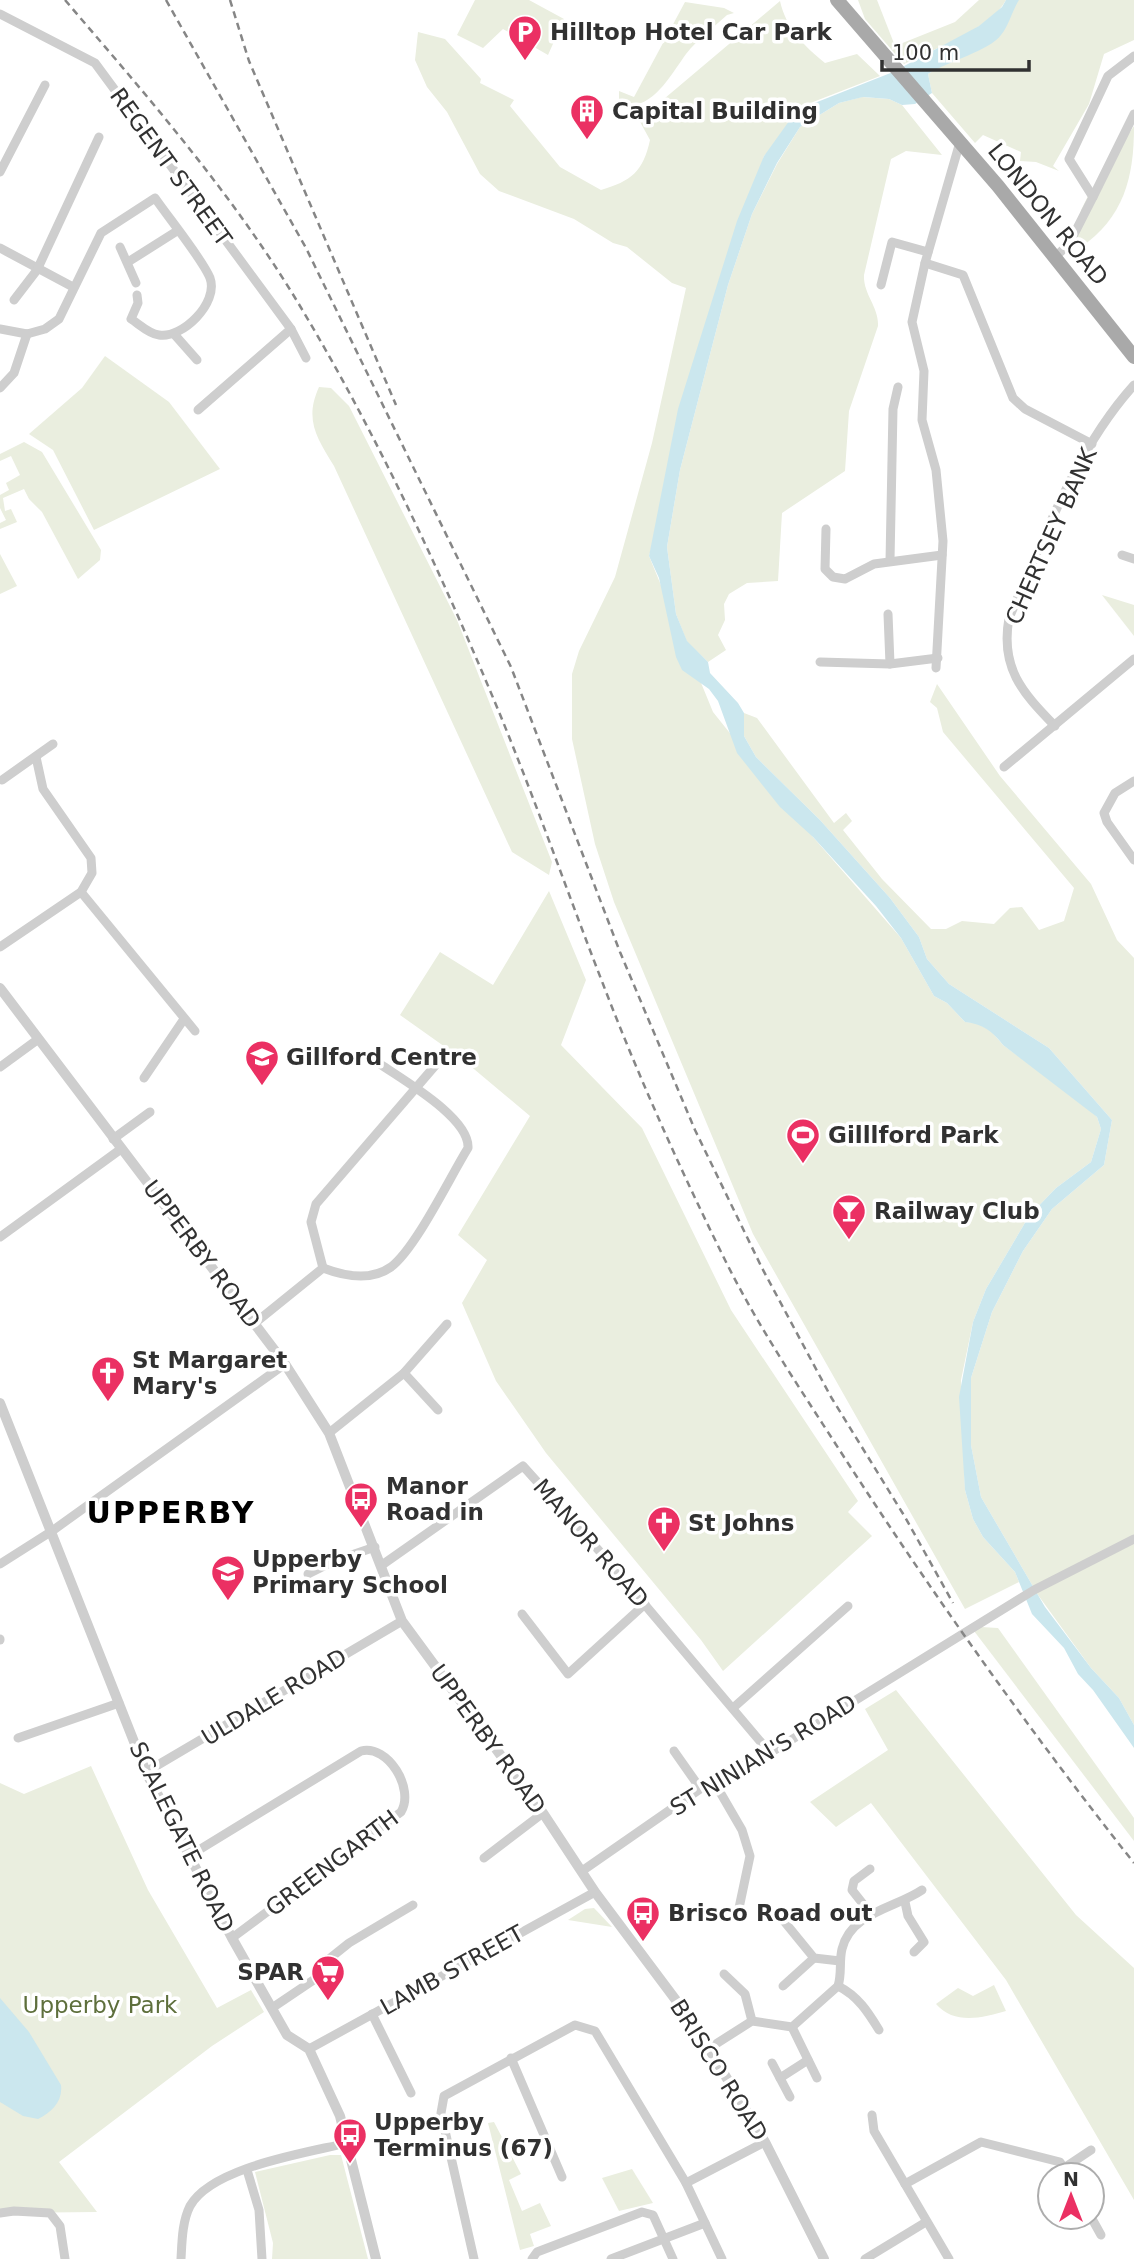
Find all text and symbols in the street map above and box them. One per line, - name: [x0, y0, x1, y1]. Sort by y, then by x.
- parking icon: Hilltop Hotel Car Park: [506, 13, 544, 62]
- place label: Hilltop Hotel Car Park: [550, 19, 833, 45]
- scale bar: [882, 28, 1029, 72]
- text: 100 m: [892, 41, 959, 65]
- street label: REGENT STREET: [105, 83, 238, 252]
- building icon: Capital Building: [568, 92, 606, 141]
- place label: Capital Building: [612, 98, 818, 124]
- street label: LONDON ROAD: [983, 138, 1113, 290]
- street label: CHERTSEY BANK: [1000, 443, 1102, 628]
- school or university icon: Gillford Centre: [243, 1038, 281, 1087]
- place label: Gillford Centre: [286, 1044, 477, 1070]
- sports icon: Gilllford Park: [784, 1116, 822, 1165]
- place label: Gilllford Park: [828, 1122, 999, 1148]
- street label: UPPERBY ROAD: [138, 1175, 266, 1333]
- bar icon: Railway Club: [830, 1192, 868, 1241]
- place label: Railway Club: [874, 1198, 1040, 1224]
- place label: St Margaret Mary's: [132, 1347, 287, 1399]
- church icon: St Margaret Mary's: [89, 1354, 127, 1403]
- place label: Manor Road in: [386, 1473, 484, 1525]
- street label: MANOR ROAD: [528, 1474, 654, 1612]
- bus stop icon: Manor Road in: [342, 1480, 380, 1529]
- district label: UPPERBY: [87, 1495, 255, 1530]
- church icon: St Johns: [645, 1504, 683, 1553]
- place label: St Johns: [688, 1510, 794, 1536]
- place label: Upperby Primary School: [252, 1546, 448, 1598]
- school or university icon: Upperby Primary School: [209, 1553, 247, 1602]
- street label: ULDALE ROAD: [197, 1643, 351, 1751]
- street label: UPPERBY ROAD: [425, 1659, 551, 1819]
- street label: ST NINIAN'S ROAD: [665, 1689, 861, 1821]
- street label: SCALEGATE ROAD: [125, 1738, 239, 1936]
- street label: GREENGARTH: [261, 1805, 403, 1921]
- bus stop icon: Brisco Road out: [624, 1894, 662, 1943]
- place label: Brisco Road out: [668, 1900, 873, 1926]
- street label: LAMB STREET: [376, 1919, 529, 2020]
- supermarket icon: SPAR: [309, 1953, 347, 2002]
- place label: SPAR: [237, 1959, 304, 1985]
- park label: Upperby Park: [23, 1992, 178, 2018]
- street label: BRISCO ROAD: [665, 1995, 773, 2145]
- place label: Upperby Terminus (67): [374, 2109, 553, 2161]
- bus stop icon: Upperby Terminus (67): [331, 2116, 369, 2165]
- north arrow: [1036, 2161, 1106, 2231]
- text: N: [1063, 2168, 1079, 2190]

